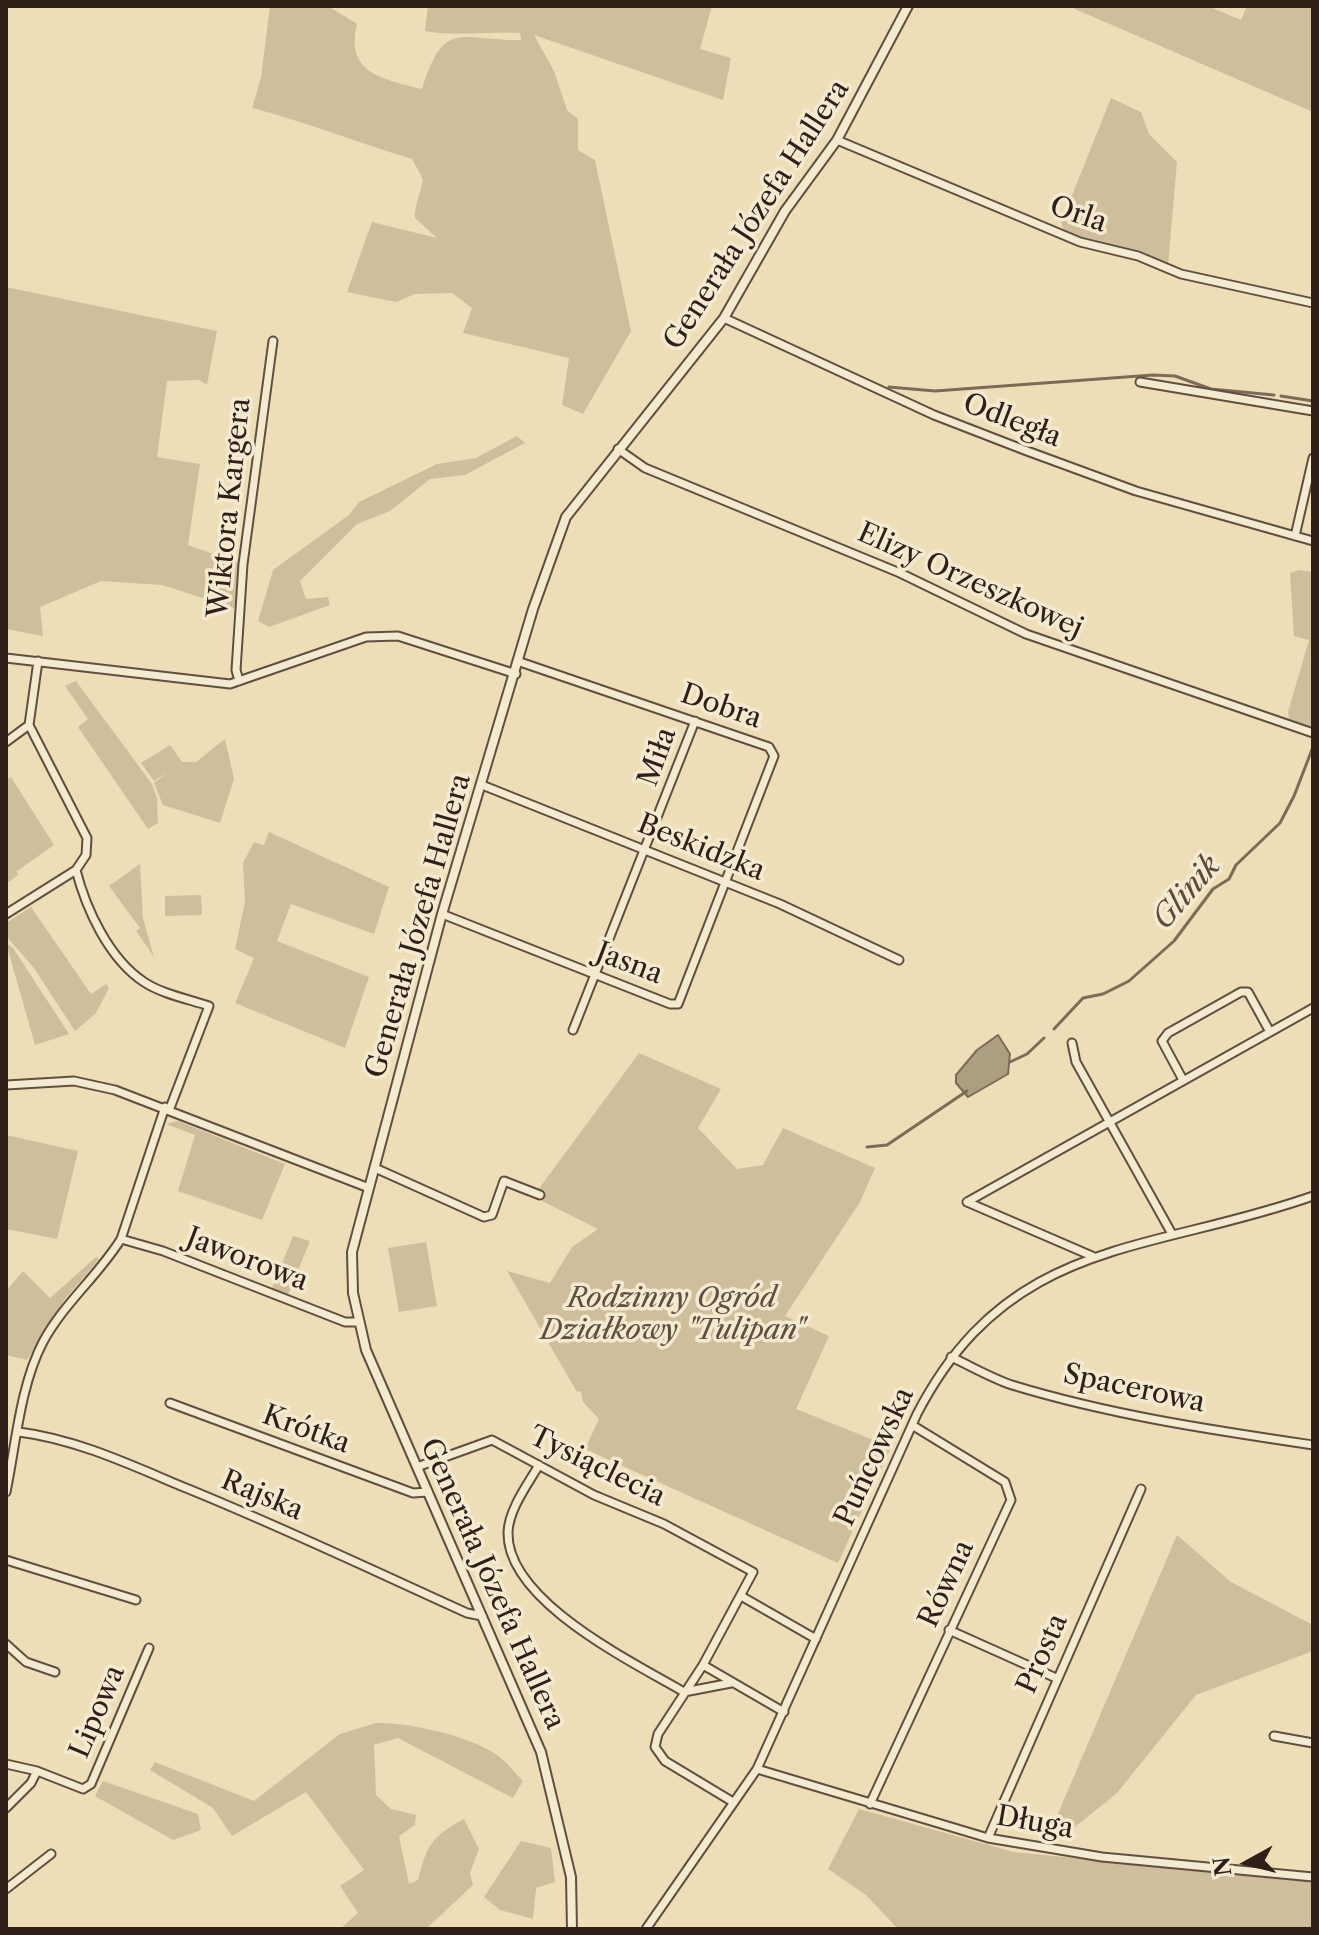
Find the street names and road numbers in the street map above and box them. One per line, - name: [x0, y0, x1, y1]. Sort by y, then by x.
- street label: Generała Józefa Hallera: [657, 74, 857, 356]
- street label: Orla: [1045, 190, 1111, 240]
- street label: Odległa: [958, 387, 1066, 455]
- street label: Wiktora Kargera: [202, 396, 258, 620]
- street label: Elizy Orzeszkowej: [852, 516, 1088, 646]
- street label: Dobra: [676, 678, 766, 736]
- street label: Miła: [632, 723, 684, 791]
- street label: Generała Józefa Hallera: [359, 770, 479, 1082]
- street label: Beskidzka: [633, 807, 769, 889]
- street label: Jasna: [591, 936, 667, 992]
- street label: Jaworowa: [181, 1221, 313, 1299]
- street label: Spacerowa: [1060, 1358, 1208, 1420]
- street label: Puńcowska: [828, 1382, 922, 1532]
- street label: Krótka: [258, 1399, 354, 1461]
- street label: Tysiąclecia: [523, 1420, 671, 1514]
- street label: Generała Józefa Hallera: [413, 1433, 571, 1735]
- street label: Rajska: [216, 1464, 308, 1528]
- street label: Równa: [912, 1535, 982, 1633]
- street label: Prosta: [1011, 1609, 1075, 1699]
- street label: Lipowa: [63, 1660, 133, 1764]
- street label: Długa: [994, 1800, 1076, 1846]

